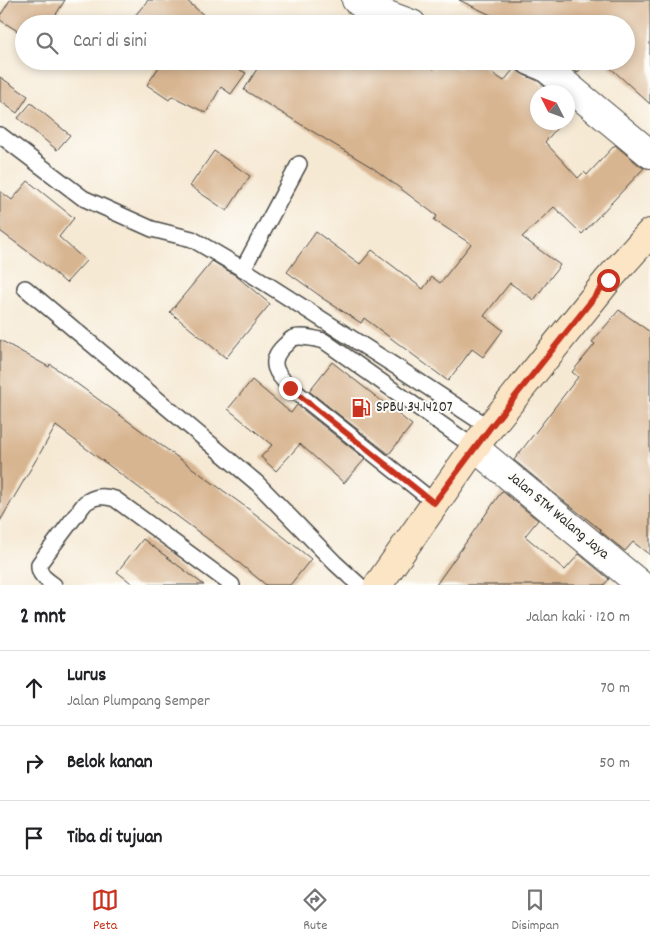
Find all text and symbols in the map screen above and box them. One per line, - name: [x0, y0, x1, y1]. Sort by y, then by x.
- search box: [15, 15, 635, 70]
- icon: search: [33, 29, 61, 57]
- text: Cari di sini: [73, 29, 147, 56]
- north arrow: [530, 85, 575, 130]
- route start: [597, 269, 620, 292]
- route end: [279, 377, 302, 400]
- fuel station icon: SPBU 34.14207: [350, 397, 372, 419]
- place label: SPBU 34.14207: [376, 397, 453, 419]
- street label: Jalan STM Walang Jaya: [502, 467, 614, 566]
- text: 2 mnt: [20, 603, 66, 633]
- text: Jalan kaki · 120 m: [526, 606, 630, 629]
- text: Lurus: [67, 663, 106, 690]
- icon: ahead: [20, 674, 48, 702]
- text: 70 m: [600, 677, 630, 700]
- text: Jalan Plumpang Semper: [67, 690, 210, 713]
- icon: right: [20, 749, 48, 777]
- text: Belok kanan: [67, 750, 153, 777]
- text: 50 m: [599, 752, 630, 775]
- icon: arrive: [20, 824, 48, 852]
- text: Tiba di tujuan: [67, 825, 162, 852]
- tab: Peta: [91, 886, 119, 936]
- tab: Rute: [301, 886, 329, 936]
- tab: Disimpan: [512, 886, 559, 936]

